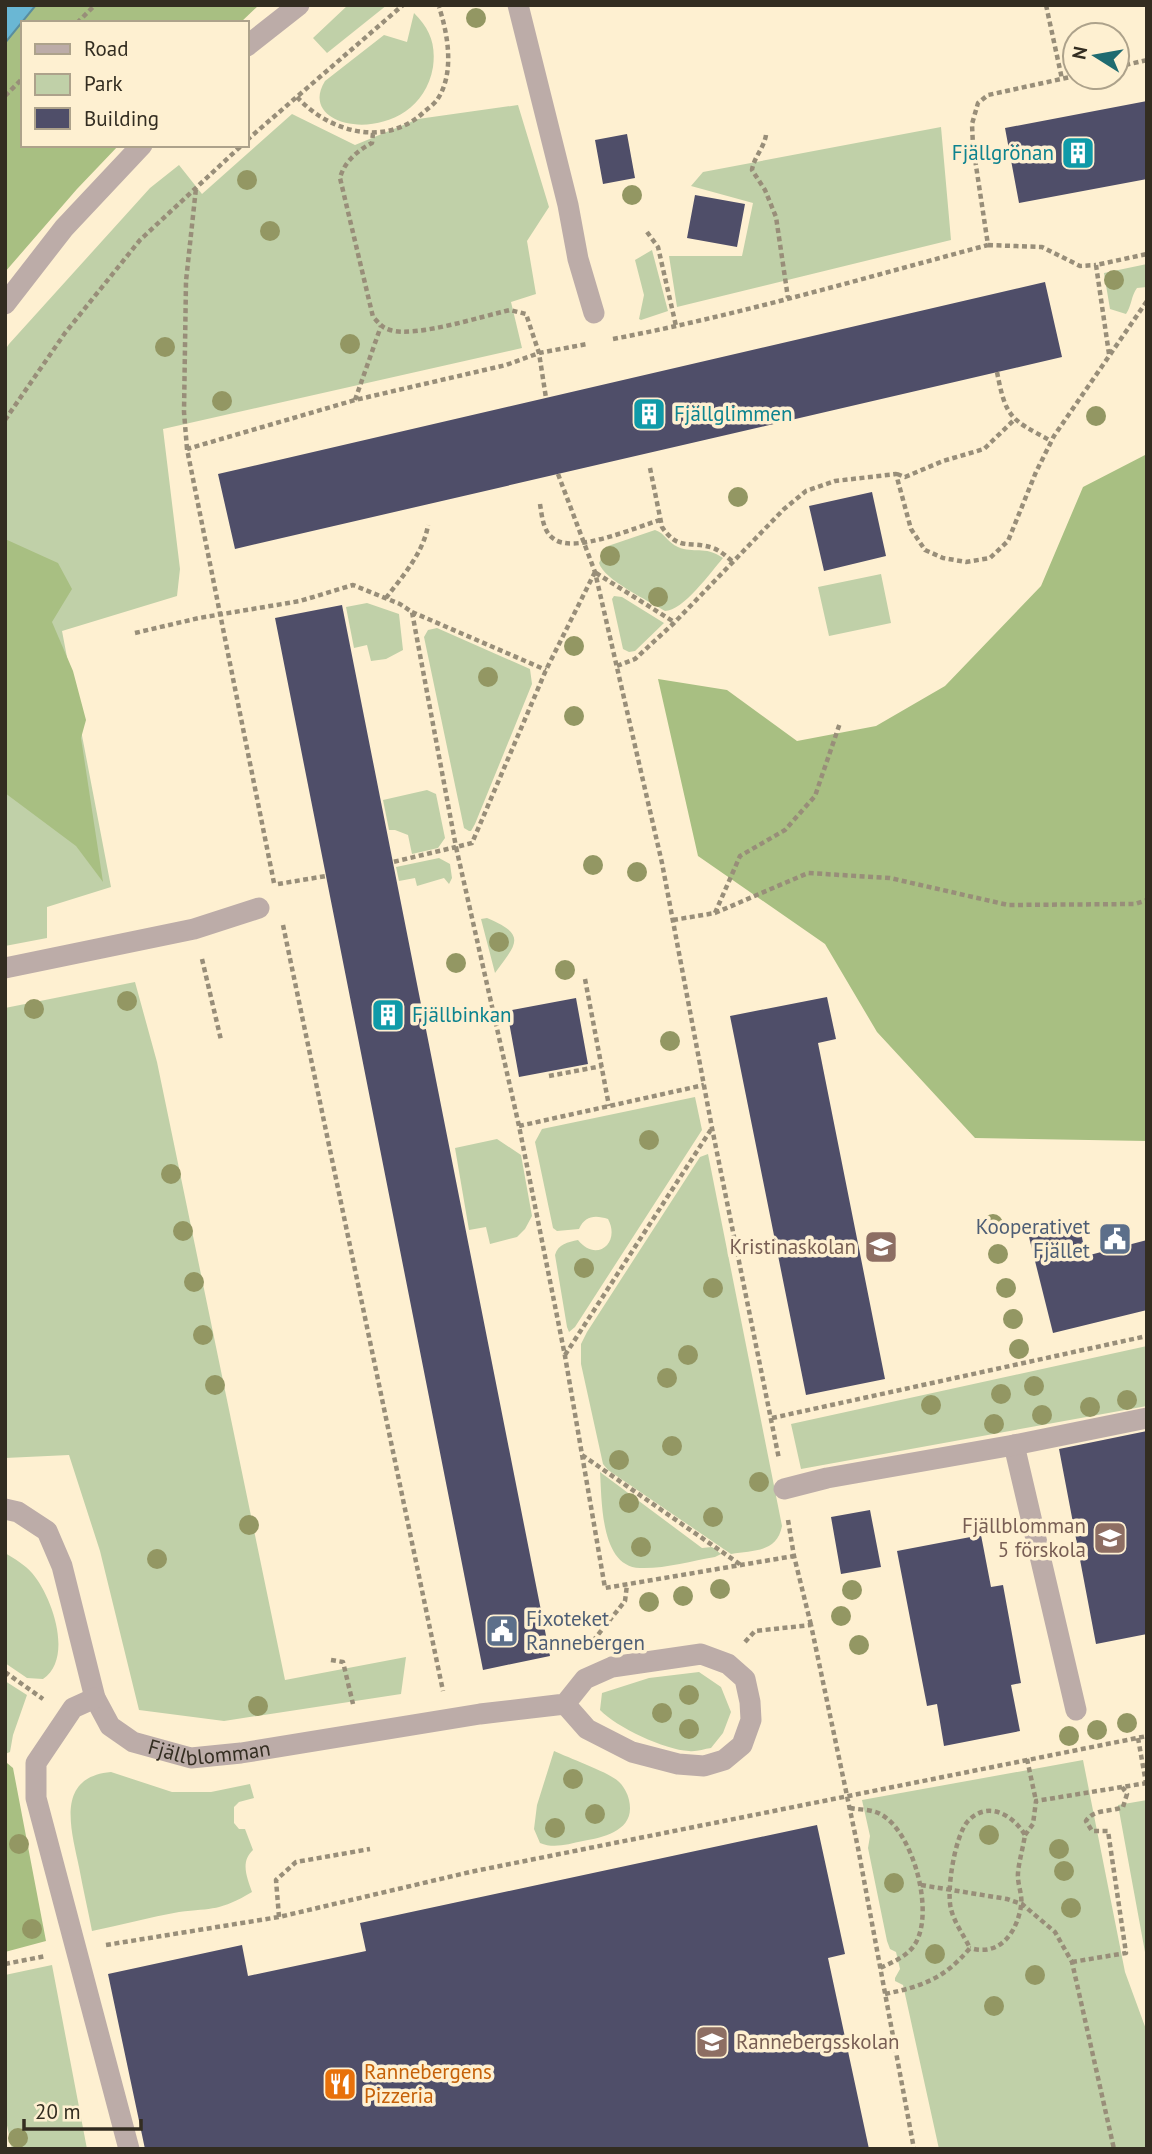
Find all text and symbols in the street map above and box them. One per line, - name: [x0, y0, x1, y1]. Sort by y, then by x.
- legend: [21, 21, 248, 147]
- north arrow: [1061, 21, 1131, 91]
- text: Road: [84, 35, 128, 62]
- text: N: [1066, 44, 1092, 61]
- text: Park: [84, 70, 123, 97]
- text: Building: [84, 105, 159, 132]
- building icon: Fjällgrönan: [1059, 134, 1097, 172]
- place label: Fjällgrönan: [952, 139, 1054, 166]
- building icon: Fjällglimmen: [630, 395, 668, 433]
- place label: Fjällglimmen: [674, 400, 792, 427]
- building icon: Fjällbinkan: [369, 996, 407, 1034]
- place label: Fjällbinkan: [412, 1001, 512, 1028]
- place label: Kooperativet Fjället: [976, 1213, 1090, 1264]
- public building icon: Kooperativet Fjället: [1096, 1220, 1134, 1258]
- school or university icon: Kristinaskolan: [862, 1228, 900, 1266]
- place label: Kristinaskolan: [730, 1233, 856, 1260]
- place label: Fjällblomman 5 förskola: [962, 1512, 1086, 1563]
- school or university icon: Fjällblomman 5 förskola: [1091, 1519, 1129, 1557]
- place label: Fixoteket Rannebergen: [526, 1605, 645, 1656]
- public building icon: Fixoteket Rannebergen: [483, 1612, 521, 1650]
- street label: Fjällblomman: [145, 1733, 272, 1771]
- school or university icon: Rannebergsskolan: [693, 2023, 731, 2061]
- place label: Rannebergsskolan: [736, 2028, 900, 2055]
- place label: Rannebergens Pizzeria: [364, 2058, 492, 2109]
- restaurant icon: Rannebergens Pizzeria: [321, 2065, 359, 2103]
- scale bar: [24, 2088, 142, 2132]
- text: 20 m: [35, 2098, 81, 2125]

